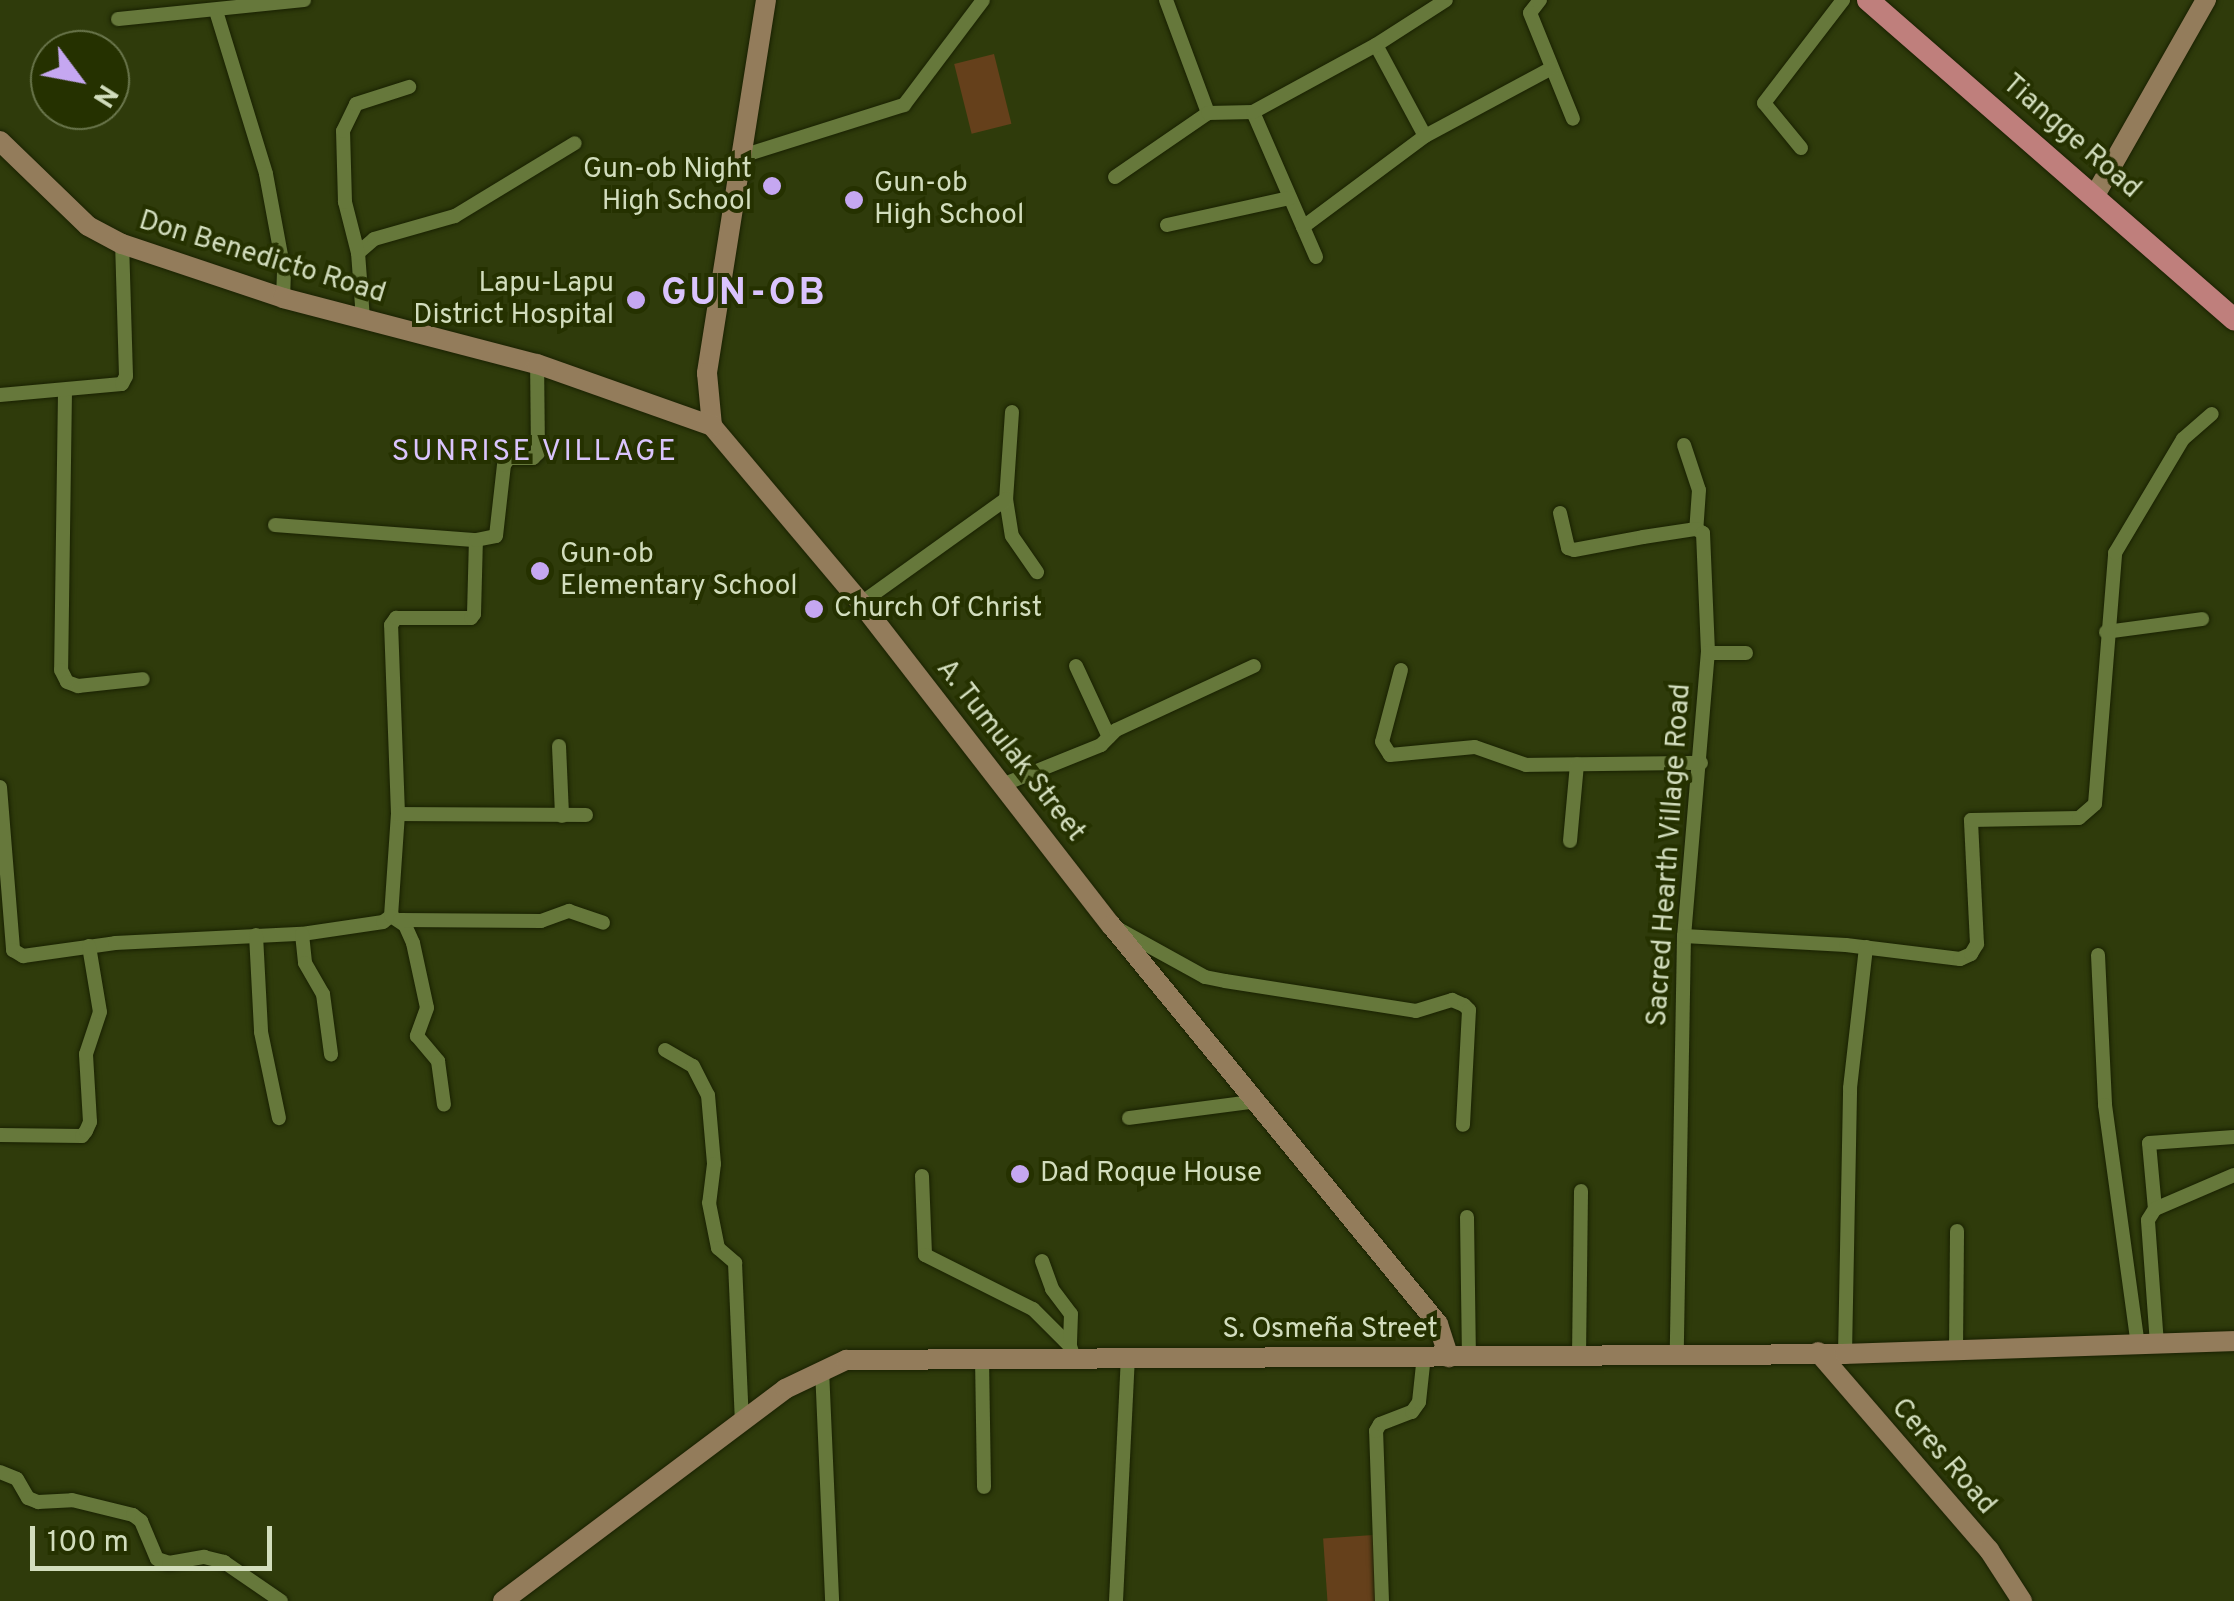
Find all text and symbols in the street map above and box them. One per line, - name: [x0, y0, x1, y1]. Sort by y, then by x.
- north arrow: [30, 30, 130, 130]
- street label: Tiangge Road: [1995, 68, 2147, 206]
- text: N: [83, 77, 124, 113]
- place label: Gun-ob Night High School: [583, 153, 752, 219]
- place label: Gun-ob High School: [874, 167, 1024, 233]
- marker: Gun-ob Night High School: [761, 175, 783, 197]
- marker: Gun-ob High School: [843, 189, 865, 211]
- street label: Don Benedicto Road: [135, 204, 389, 312]
- place label: Lapu-Lapu District Hospital: [413, 267, 614, 333]
- district label: GUN-OB: [661, 272, 827, 318]
- marker: Lapu-Lapu District Hospital: [623, 287, 649, 313]
- district label: SUNRISE VILLAGE: [391, 435, 679, 471]
- place label: Gun-ob Elementary School: [560, 538, 798, 604]
- marker: Gun-ob Elementary School: [529, 560, 551, 582]
- place label: Church Of Christ: [834, 592, 1042, 626]
- marker: Church Of Christ: [803, 598, 825, 620]
- street label: A. Tumulak Street: [928, 653, 1092, 849]
- street label: Sacred Hearth Village Road: [1641, 682, 1699, 1028]
- place label: Dad Roque House: [1040, 1157, 1262, 1191]
- marker: Dad Roque House: [1009, 1163, 1031, 1185]
- street label: S. Osmeña Street: [1222, 1313, 1438, 1347]
- street label: Ceres Road: [1883, 1392, 2003, 1522]
- scale bar: [35, 1506, 278, 1568]
- text: 100 m: [47, 1525, 129, 1562]

